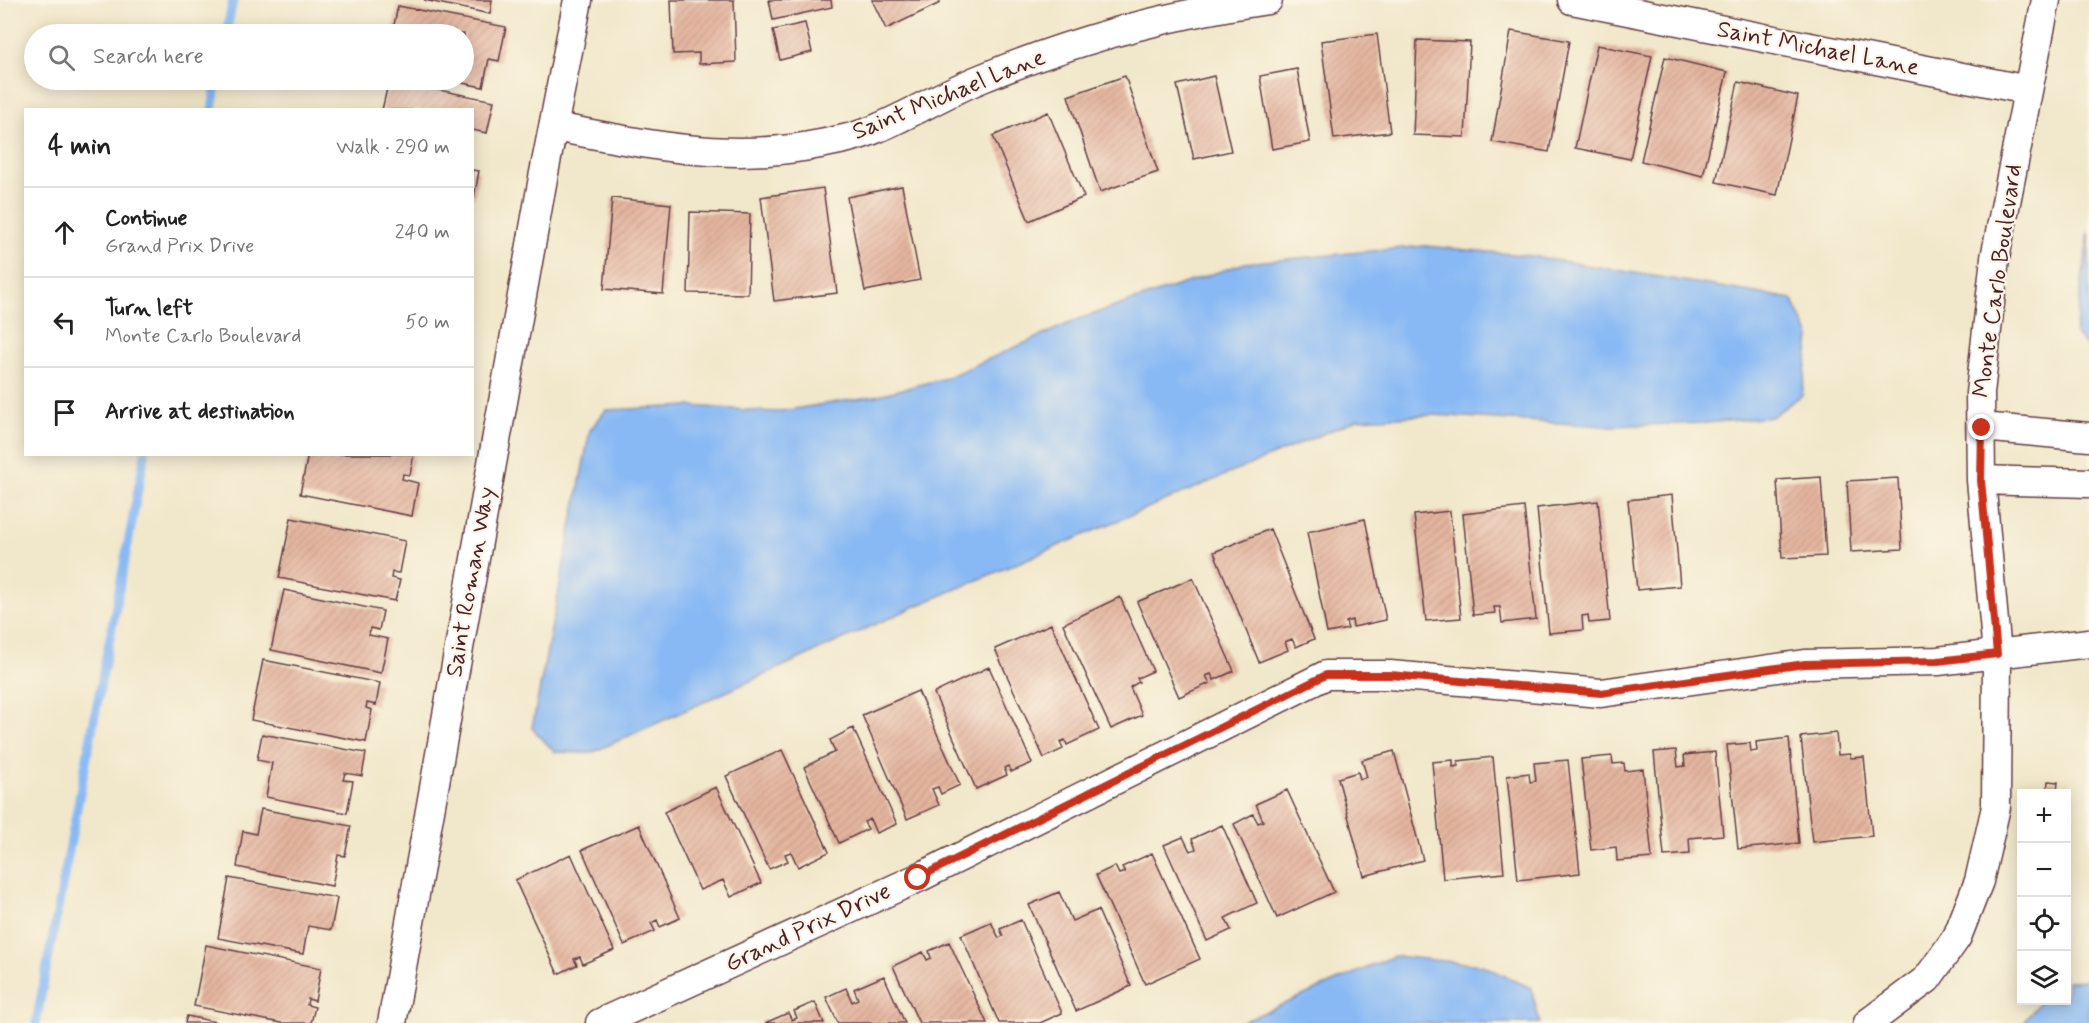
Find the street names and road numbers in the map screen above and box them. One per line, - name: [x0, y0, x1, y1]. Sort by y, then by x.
- street label: Saint Michael Lane: [1714, 14, 1922, 84]
- street label: Saint Michael Lane: [848, 42, 1050, 148]
- street label: Monte Carlo Boulevard: [1966, 162, 2030, 400]
- street label: Saint Roman Way: [439, 484, 503, 680]
- street label: Grand Prix Drive: [720, 876, 896, 980]

